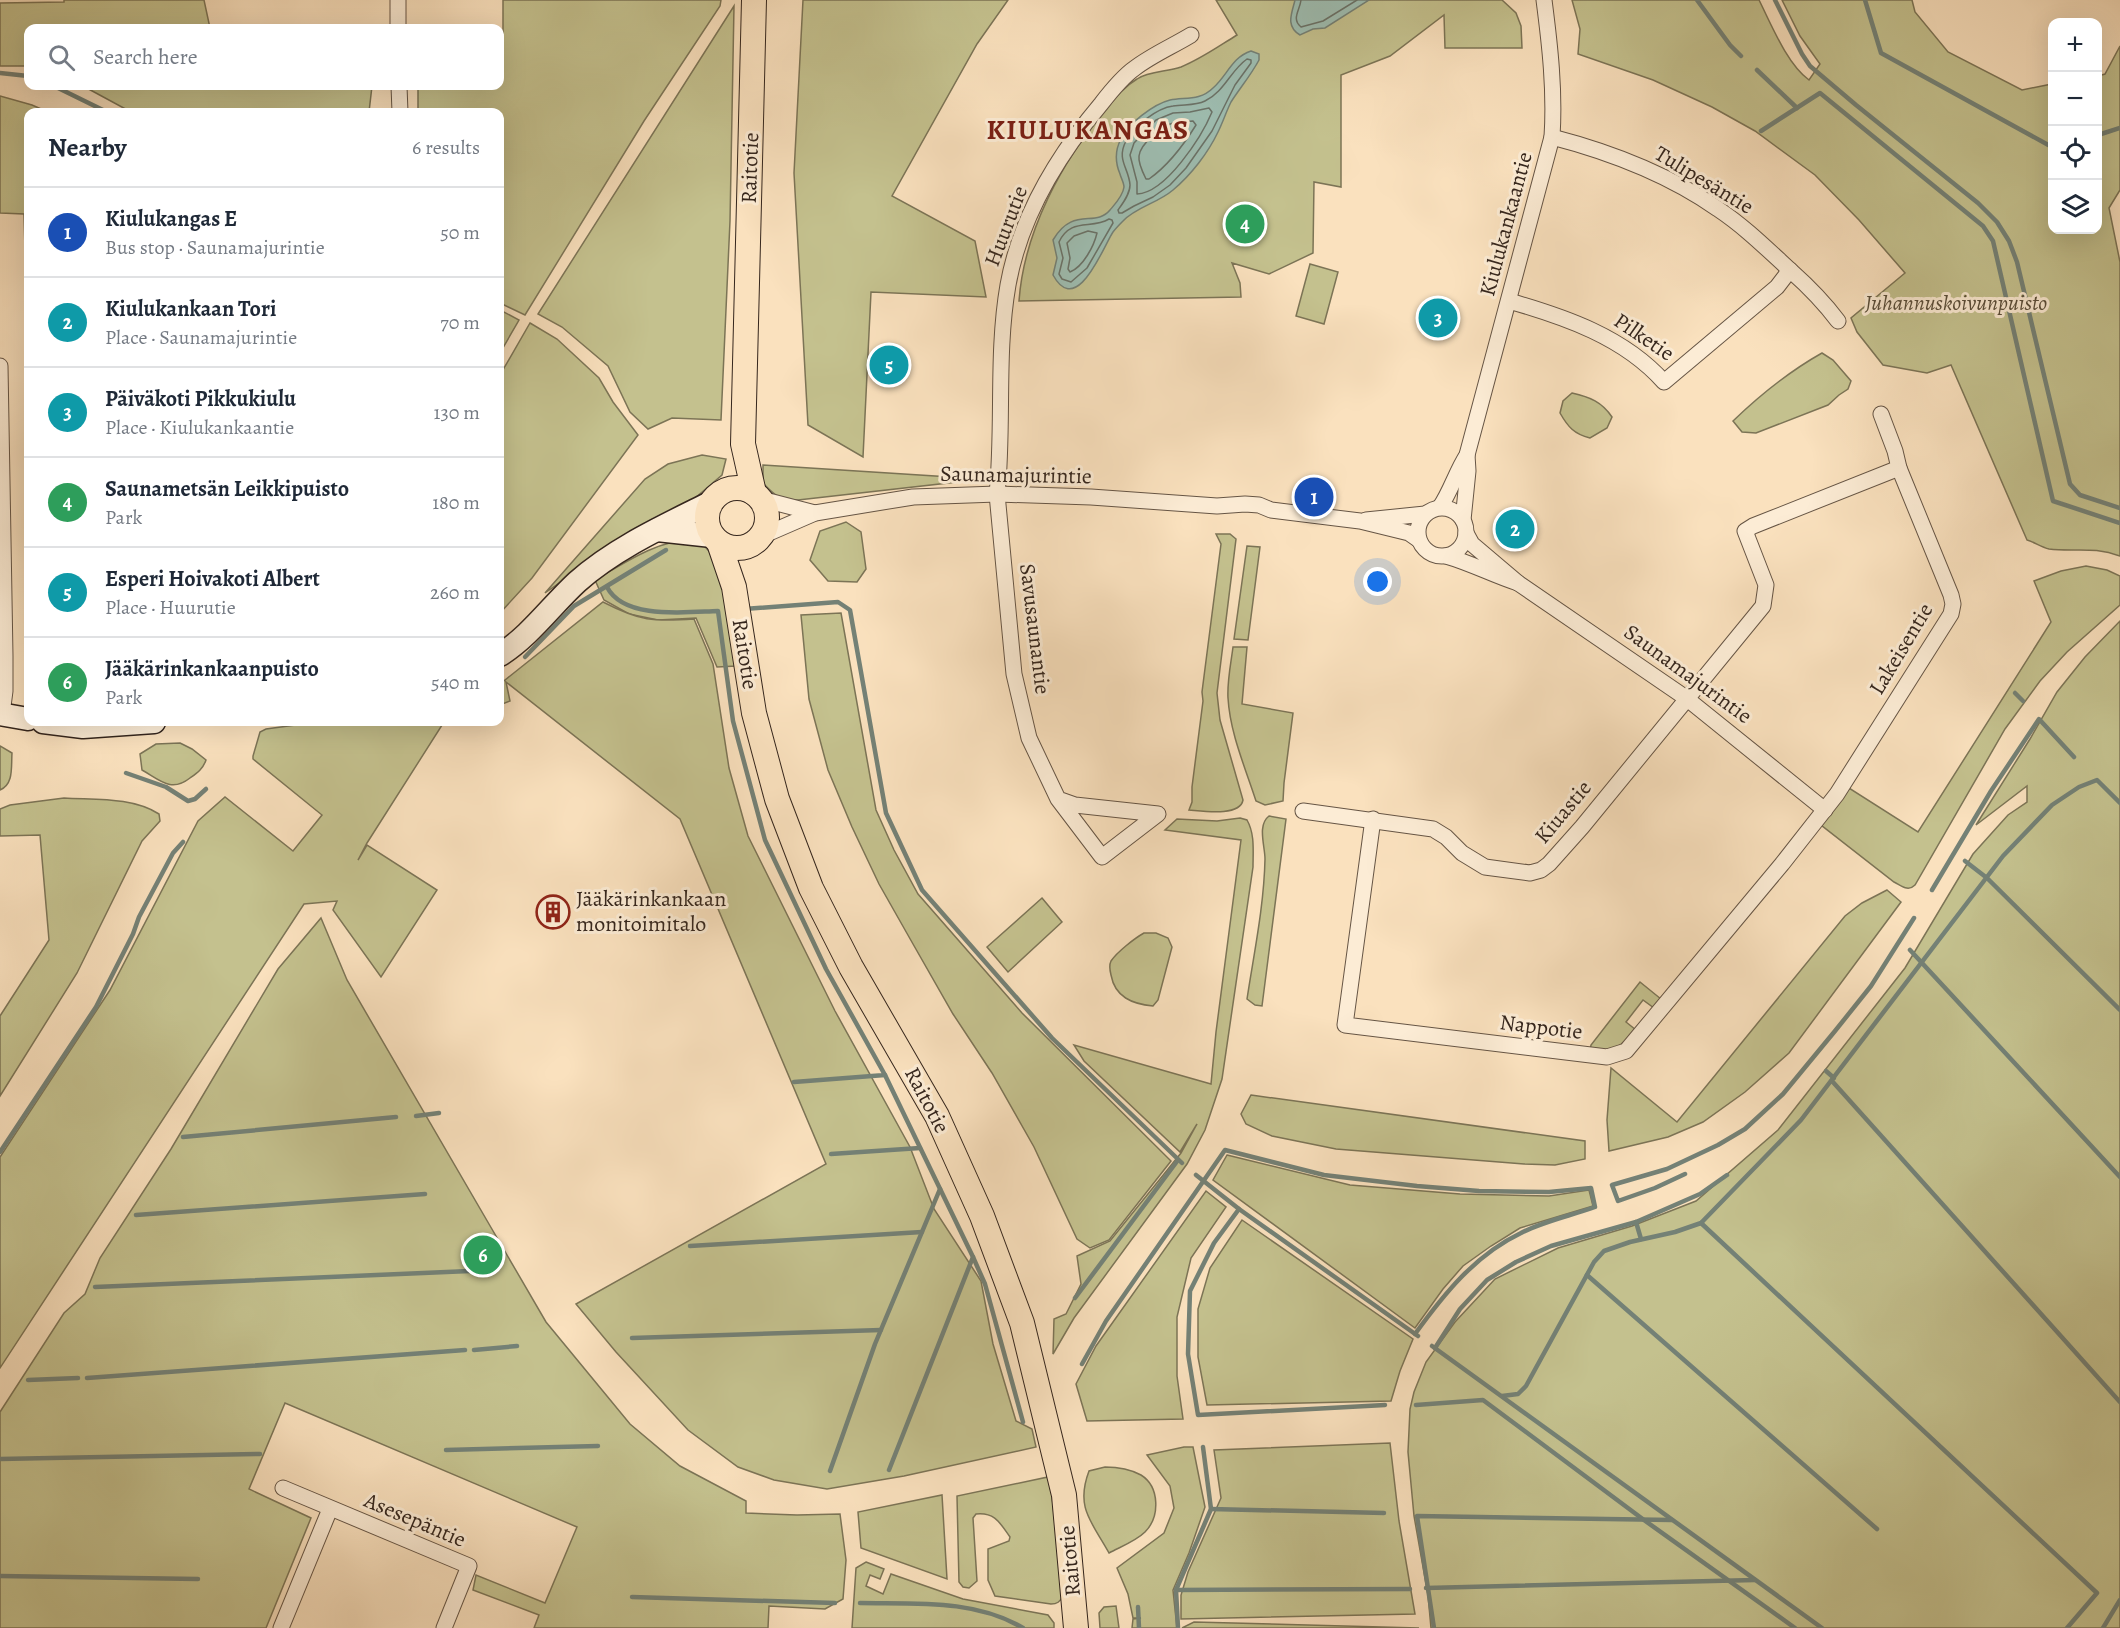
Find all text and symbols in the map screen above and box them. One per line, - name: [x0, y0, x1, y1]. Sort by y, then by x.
- map controls: [2048, 18, 2102, 234]
- button: +: [2048, 18, 2102, 72]
- search box: [24, 24, 504, 90]
- icon: search: [45, 41, 78, 74]
- text: Search here: [93, 42, 198, 72]
- button: −: [2048, 72, 2102, 126]
- district label: KIULUKANGAS: [986, 111, 1190, 149]
- button: locate: [2048, 126, 2102, 180]
- text: Nearby: [48, 130, 127, 165]
- street label: Raitotie: [734, 132, 766, 204]
- text: 6 results: [412, 134, 480, 161]
- street label: Tulipesäntie: [1649, 139, 1759, 221]
- street label: Kiulukankaantie: [1472, 148, 1540, 300]
- button: layers: [2048, 180, 2102, 234]
- street label: Huurutie: [977, 181, 1035, 271]
- pin: 4: [1226, 202, 1264, 246]
- text: Kiulukangas E: [105, 204, 237, 234]
- text: 1: [64, 219, 71, 246]
- text: 50 m: [440, 219, 480, 246]
- text: Bus stop · Saunamajurintie: [105, 234, 325, 261]
- park label: Juhannuskoivunpuisto: [1864, 288, 2047, 318]
- text: Kiulukankaan Tori: [105, 294, 276, 324]
- pin: 3: [1418, 296, 1458, 340]
- street label: Pilketie: [1608, 306, 1680, 368]
- text: 2: [63, 309, 72, 336]
- text: 70 m: [440, 309, 480, 336]
- text: Place · Saunamajurintie: [105, 324, 297, 351]
- pin: 5: [870, 342, 908, 388]
- text: Päiväkoti Pikkukiulu: [105, 384, 296, 414]
- text: 3: [63, 399, 72, 426]
- text: 130 m: [434, 399, 480, 426]
- text: Place · Kiulukankaantie: [105, 414, 294, 441]
- street label: Saunamajurintie: [940, 459, 1092, 491]
- text: Saunametsän Leikkipuisto: [105, 474, 349, 504]
- pin: 1: [1294, 474, 1334, 520]
- text: 4: [63, 489, 72, 516]
- text: 180 m: [432, 489, 480, 516]
- text: Park: [105, 504, 143, 531]
- pin: 2: [1496, 506, 1534, 552]
- street label: Savusaunantie: [1012, 562, 1058, 696]
- text: Esperi Hoivakoti Albert: [105, 564, 320, 594]
- your location: [1363, 567, 1392, 596]
- text: 5: [63, 579, 72, 606]
- text: 260 m: [430, 579, 480, 606]
- text: Place · Huurutie: [105, 594, 236, 621]
- street label: Lakeisentie: [1862, 598, 1940, 700]
- street label: Raitotie: [725, 617, 765, 691]
- street label: Saunamajurintie: [1618, 617, 1758, 731]
- text: Jääkärinkankaanpuisto: [105, 654, 319, 684]
- text: 6: [63, 669, 72, 696]
- text: 540 m: [431, 669, 480, 696]
- text: Park: [105, 684, 143, 711]
- street label: Kiuastie: [1528, 774, 1598, 850]
- place label: Jääkärinkankaan monitoimitalo: [576, 884, 726, 939]
- building icon: Jääkärinkankaan monitoimitalo: [535, 894, 571, 930]
- street label: Nappotie: [1498, 1007, 1584, 1047]
- street label: Raitotie: [897, 1062, 957, 1138]
- pin: 6: [464, 1232, 502, 1278]
- street label: Asesepäntie: [359, 1485, 470, 1555]
- street label: Raitotie: [1052, 1524, 1088, 1598]

